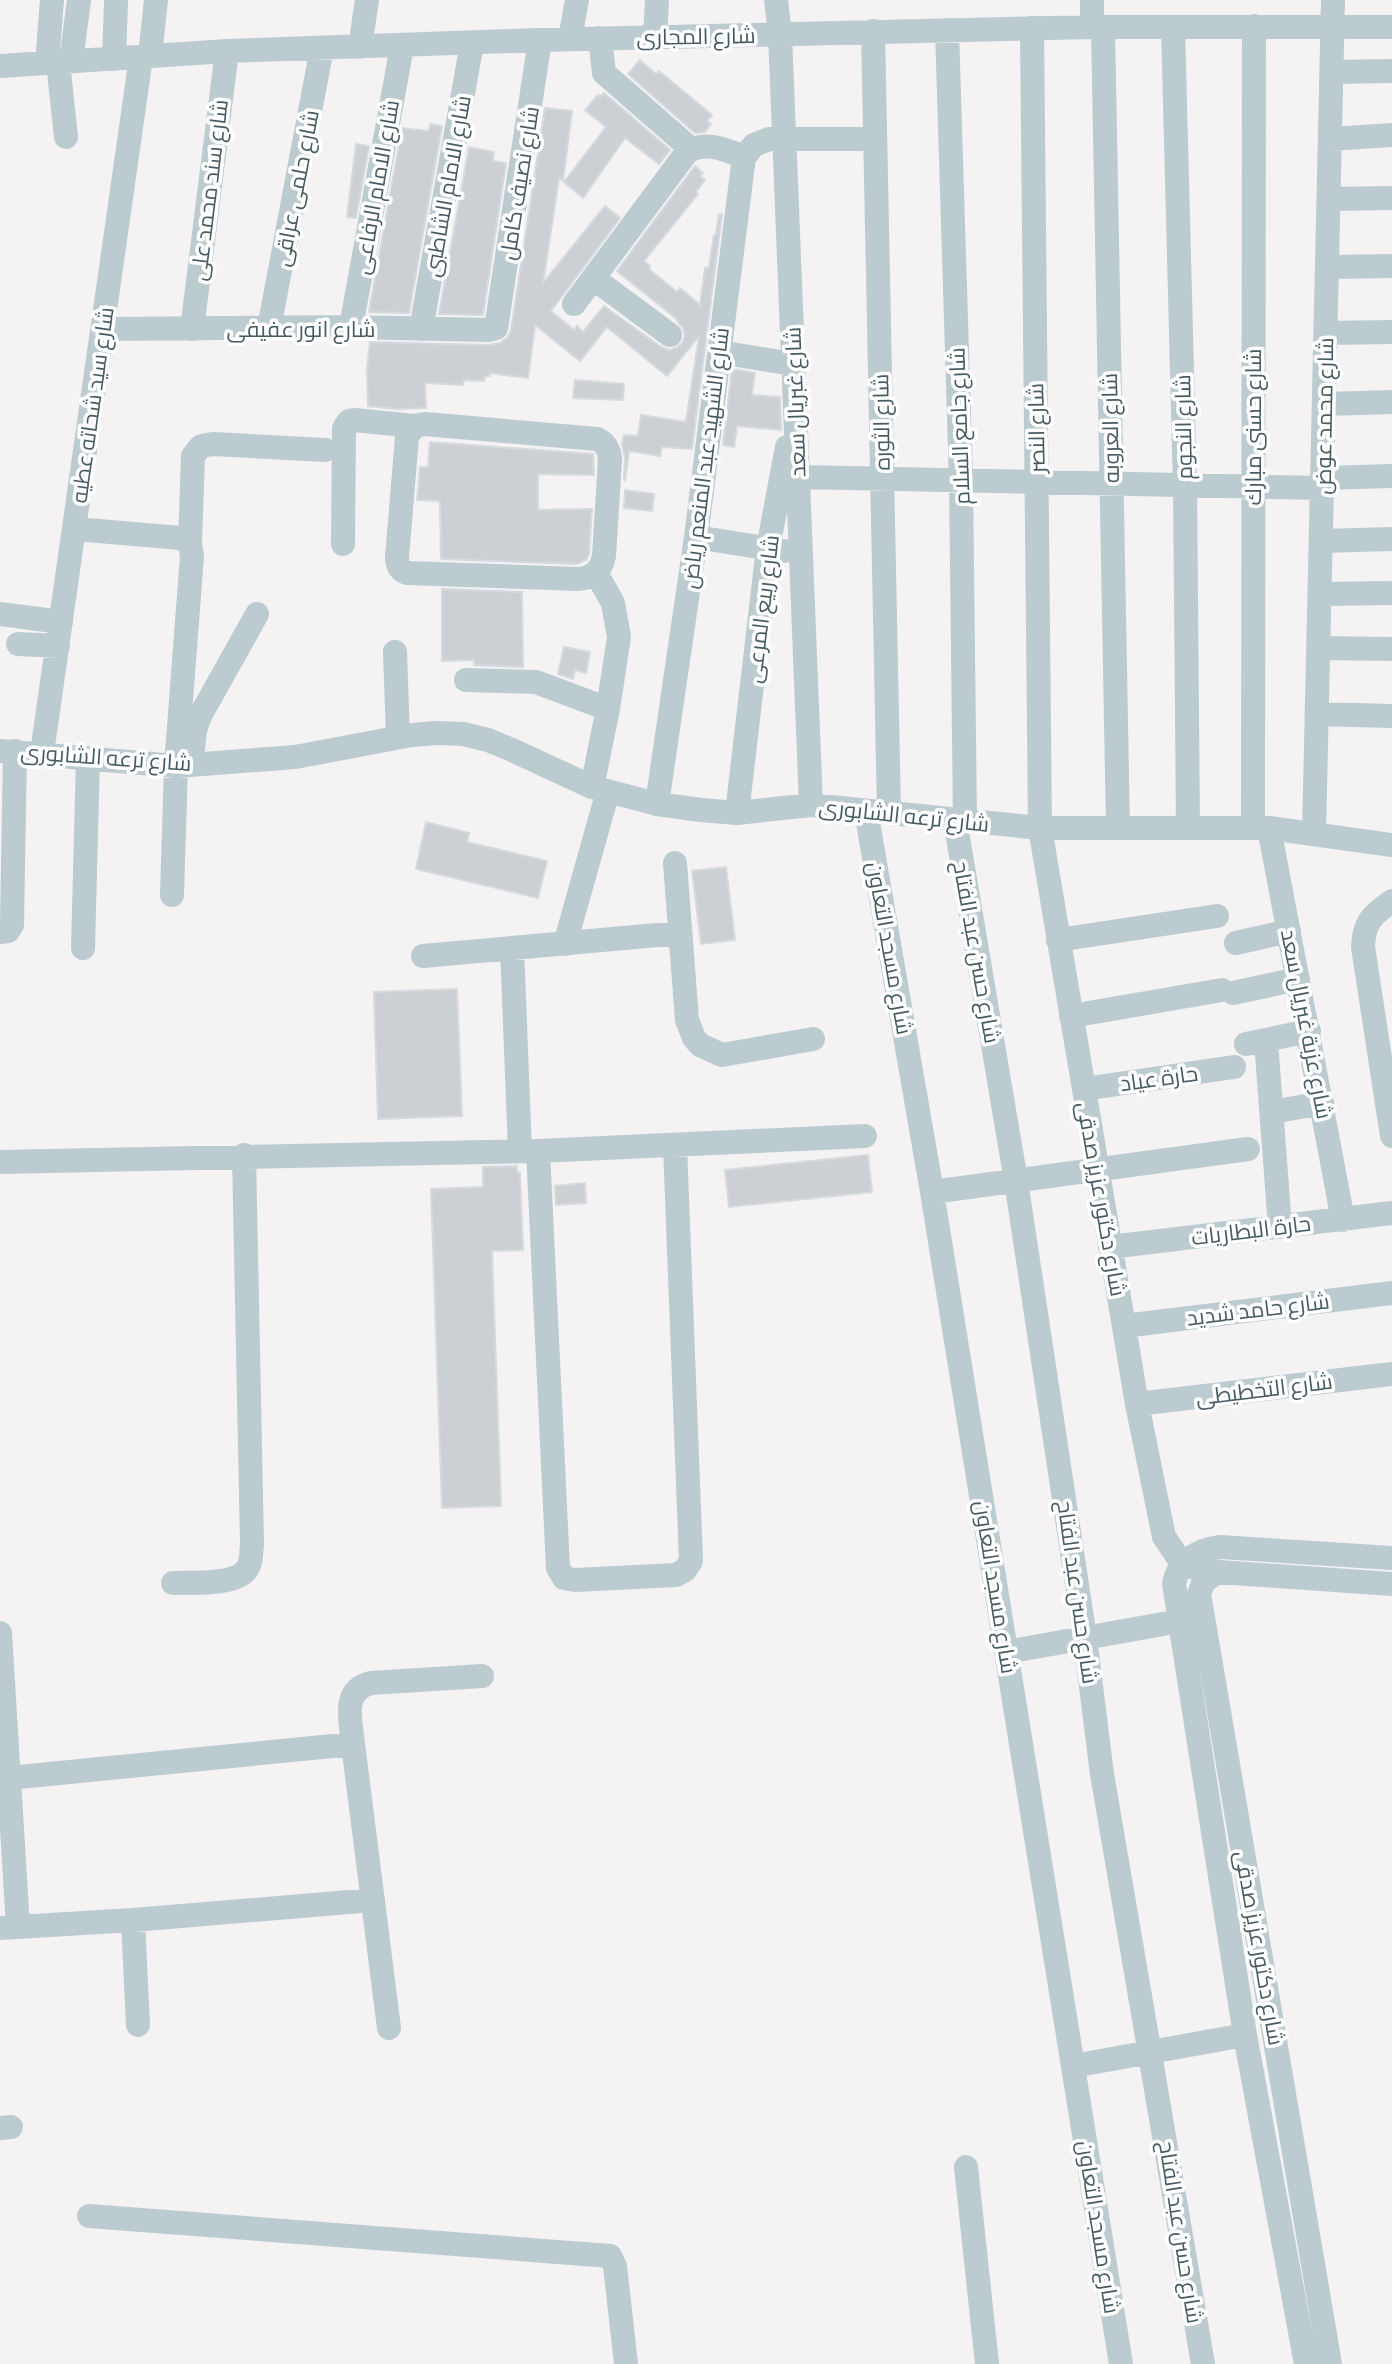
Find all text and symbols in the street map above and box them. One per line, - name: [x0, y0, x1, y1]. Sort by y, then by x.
- street label: شارع المجارى: [636, 20, 756, 52]
- street label: شارع الامام الشاطبى: [416, 93, 479, 279]
- street label: شارع الامام الرفاعى: [346, 97, 407, 277]
- street label: شارع سند محمد على: [183, 98, 235, 282]
- street label: شارع نصيف كامل: [492, 104, 546, 262]
- street label: شارع حلمى عراقى: [266, 107, 326, 269]
- street label: شارع سيد شحاته عطيه: [63, 305, 121, 505]
- street label: شارع انور عفيفى: [227, 314, 375, 344]
- street label: شارع الشهيد عبد المنعم رياض: [674, 326, 737, 590]
- street label: شارع غبريال سعد: [777, 326, 813, 478]
- street label: شارع محمد عوض: [1308, 337, 1340, 495]
- street label: شارع جامع السلام: [941, 347, 978, 505]
- street label: شارع حسنى مبارك: [1238, 348, 1268, 506]
- street label: شارع الثوره: [865, 373, 897, 471]
- street label: شارع العروبه: [1094, 373, 1126, 483]
- street label: شارع النجوم: [1167, 374, 1200, 480]
- street label: شارع النصر: [1020, 383, 1052, 475]
- street label: شارع ربيع المرعى: [738, 533, 786, 685]
- street label: شارع ترعه الشابورى: [20, 736, 192, 778]
- street label: شارع ترعه الشابورى: [817, 791, 991, 839]
- street label: شارع حسن عبد الفتاح: [946, 858, 1008, 1046]
- street label: شارع مسجد التعاون: [860, 859, 920, 1037]
- street label: شارع عزبة غبريال سعد: [1274, 926, 1340, 1122]
- street label: حارة عياد: [1118, 1058, 1200, 1098]
- street label: شارع دكتور عزيز صدقى: [1070, 1099, 1134, 1299]
- street label: حارة البطاريات: [1189, 1208, 1313, 1252]
- street label: شارع حامد شديد: [1185, 1285, 1331, 1333]
- street label: شارع التخطيطى: [1194, 1366, 1334, 1412]
- street label: شارع مسجد التعاون: [967, 1498, 1025, 1676]
- street label: شارع حسن عبد الفتاح: [1050, 1498, 1106, 1686]
- street label: شارع دكتور عزيز صدقى: [1228, 1848, 1292, 2048]
- street label: شارع مسجد التعاون: [1070, 2138, 1128, 2316]
- street label: شارع حسن عبد الفتاح: [1152, 2138, 1210, 2326]

